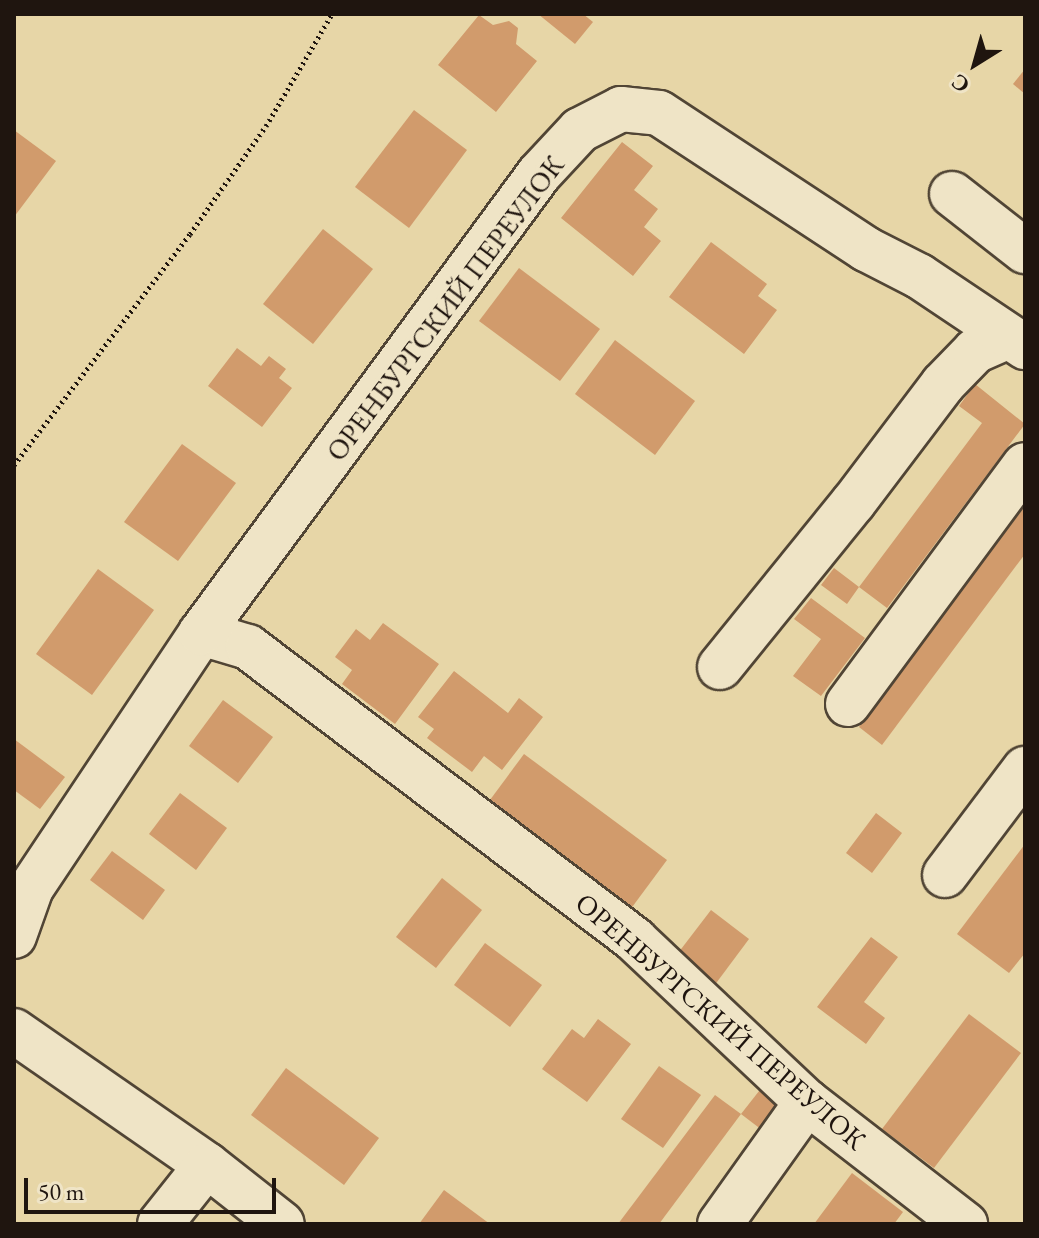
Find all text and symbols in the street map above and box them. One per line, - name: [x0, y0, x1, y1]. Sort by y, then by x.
- north arrow: [935, 24, 1015, 104]
- text: С: [945, 67, 975, 100]
- street label: ОРЕНБУРГСКИЙ ПЕРЕУЛОК: [319, 149, 571, 467]
- street label: ОРЕНБУРГСКИЙ ПЕРЕУЛОК: [569, 886, 873, 1156]
- scale bar: [28, 1162, 280, 1212]
- text: 50 m: [38, 1176, 85, 1207]

